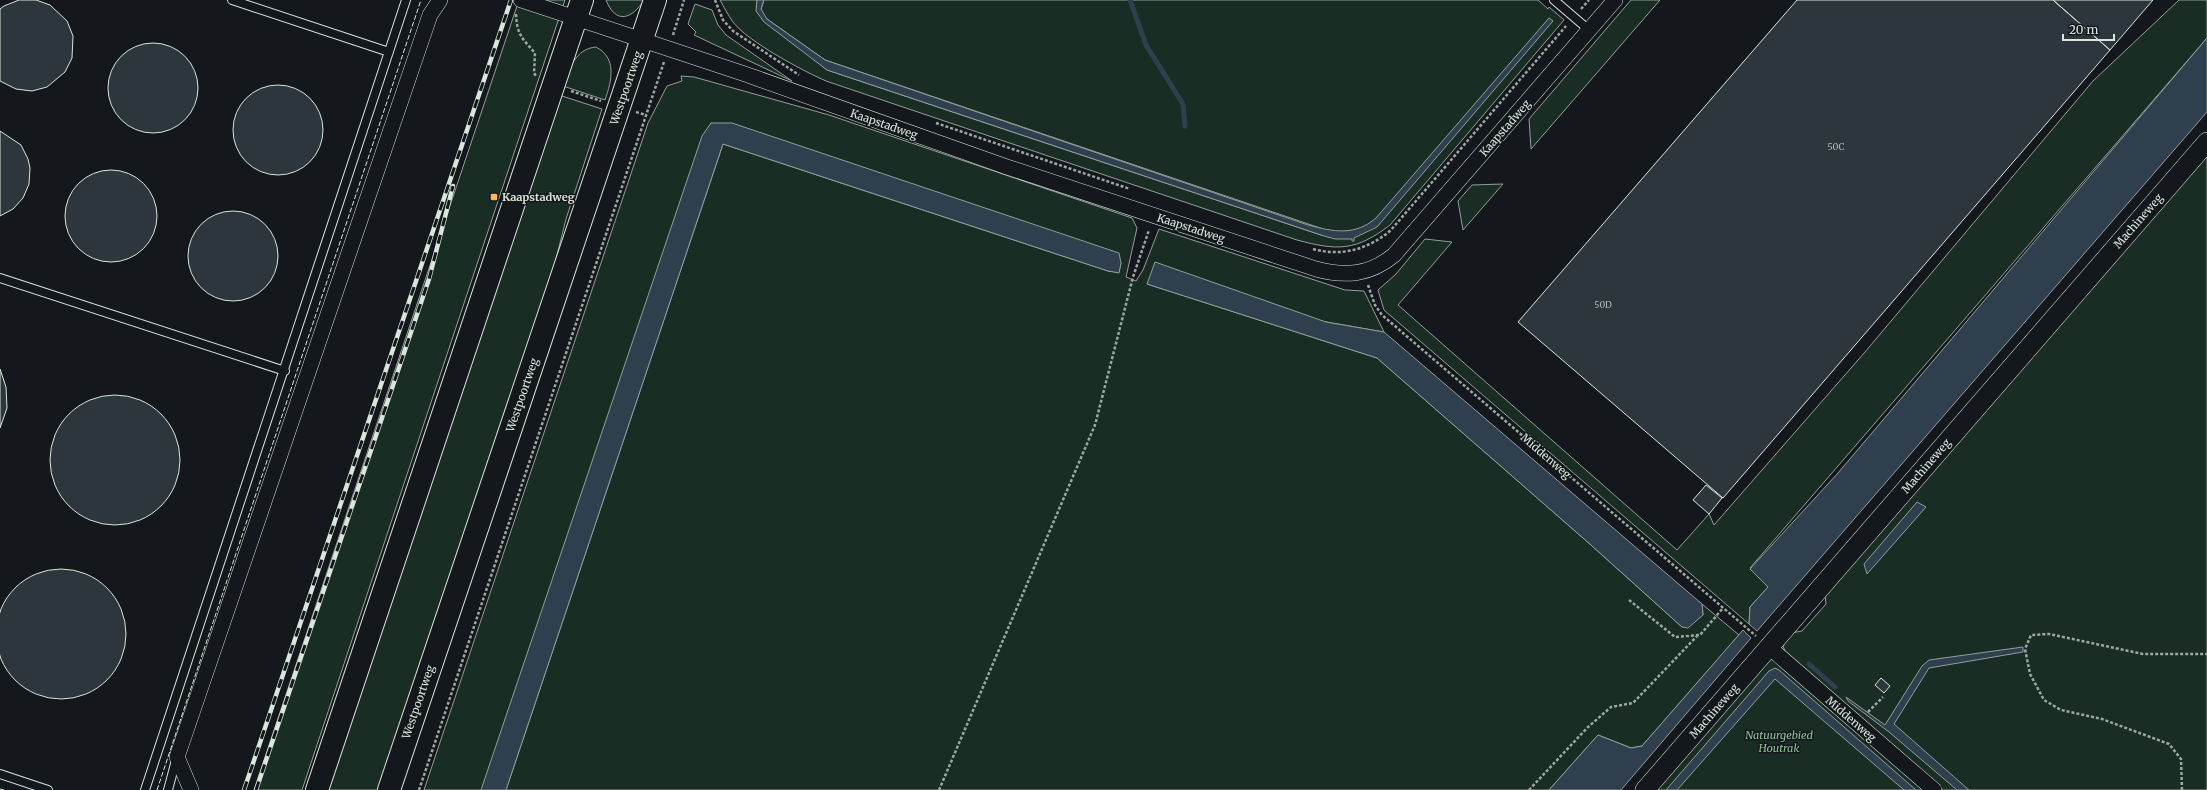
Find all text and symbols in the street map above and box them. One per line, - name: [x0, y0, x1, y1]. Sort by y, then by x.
- scale bar: [2063, 16, 2114, 42]
- text: 20 m: [2069, 22, 2098, 37]
- street label: Westpoortweg: [606, 49, 645, 128]
- street label: Kaapstadweg: [1477, 97, 1534, 159]
- street label: Kaapstadweg: [848, 106, 920, 142]
- house number: 50C: [1827, 141, 1845, 152]
- place label: Kaapstadweg: [502, 190, 575, 204]
- street label: Machineweg: [2110, 191, 2166, 251]
- marker: Kaapstadweg: [489, 192, 499, 202]
- street label: Kaapstadweg: [1155, 210, 1227, 246]
- house number: 50D: [1594, 299, 1612, 310]
- street label: Westpoortweg: [502, 356, 541, 435]
- street label: Middenweg: [1518, 430, 1574, 482]
- street label: Machineweg: [1898, 436, 1954, 496]
- street label: Westpoortweg: [398, 663, 437, 742]
- street label: Machineweg: [1686, 681, 1742, 741]
- street label: Middenweg: [1823, 693, 1879, 745]
- park label: Natuurgebied Houtrak: [1745, 728, 1813, 755]

